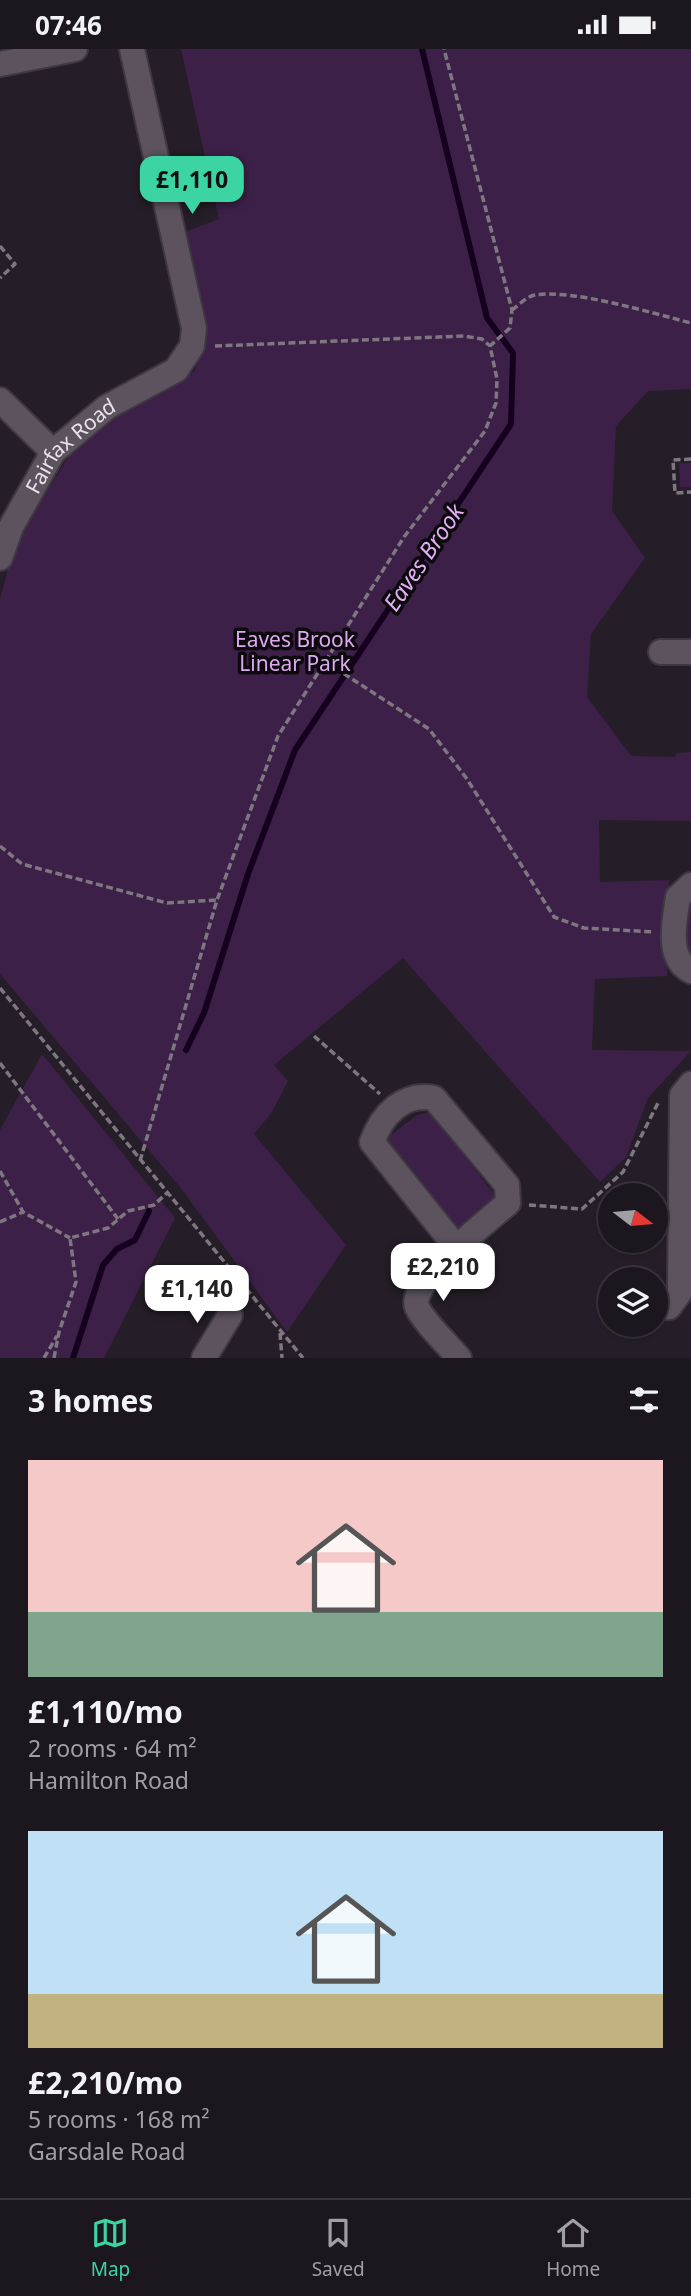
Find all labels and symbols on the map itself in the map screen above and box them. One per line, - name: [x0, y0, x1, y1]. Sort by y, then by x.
- pin: £1,110: [135, 157, 249, 216]
- street label: Fairfax Road: [19, 391, 120, 498]
- water label: Eaves Brook: [375, 496, 471, 617]
- park label: Eaves Brook Linear Park: [235, 625, 356, 677]
- north arrow: [598, 1183, 668, 1253]
- pin: £2,210: [386, 1243, 500, 1303]
- pin: £1,140: [140, 1265, 254, 1325]

